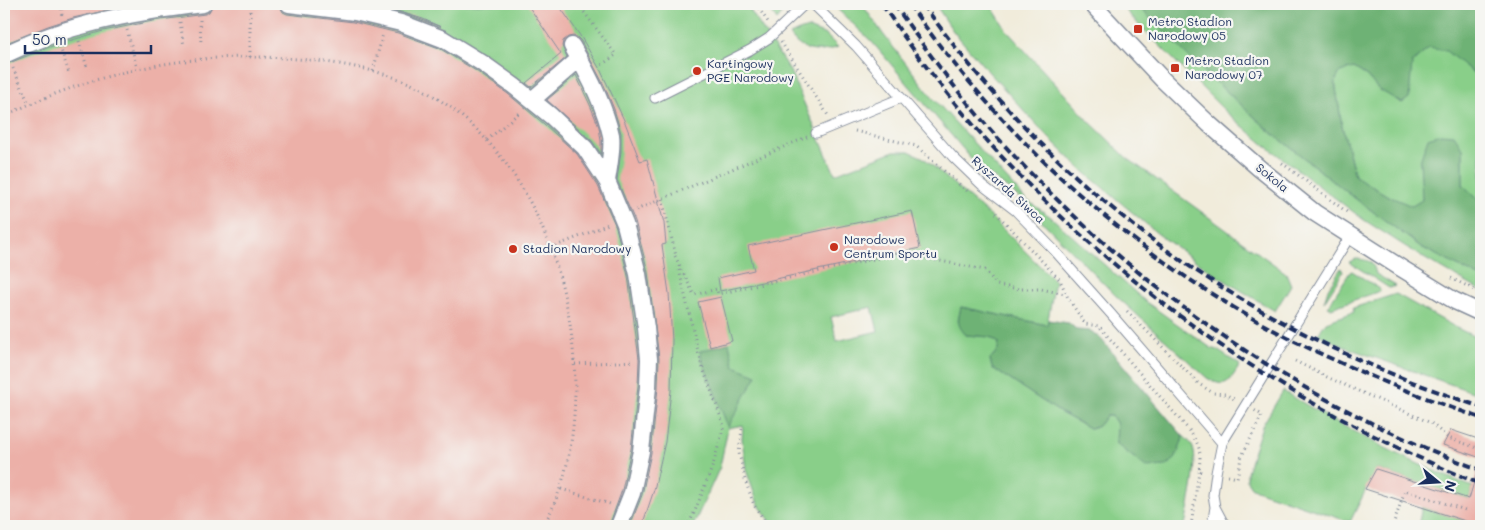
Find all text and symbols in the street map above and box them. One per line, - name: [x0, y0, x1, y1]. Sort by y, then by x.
- place label: Metro Stadion Narodowy 05: [1148, 13, 1232, 43]
- scale bar: [25, 22, 151, 54]
- marker: Metro Stadion Narodowy 05: [1132, 23, 1144, 35]
- text: 50 m: [32, 29, 67, 49]
- place label: Metro Stadion Narodowy 07: [1185, 52, 1269, 82]
- place label: Kartingowy PGE Narodowy: [707, 55, 794, 85]
- marker: Metro Stadion Narodowy 07: [1169, 62, 1181, 74]
- marker: Kartingowy PGE Narodowy: [691, 65, 703, 77]
- street label: Ryszarda Siwca: [969, 152, 1049, 226]
- street label: Sokola: [1253, 159, 1292, 195]
- place label: Narodowe Centrum Sportu: [844, 231, 937, 261]
- place label: Stadion Narodowy: [523, 240, 631, 256]
- marker: Narodowe Centrum Sportu: [828, 241, 840, 253]
- marker: Stadion Narodowy: [507, 243, 519, 255]
- north arrow: [1412, 458, 1462, 508]
- text: N: [1440, 478, 1462, 494]

